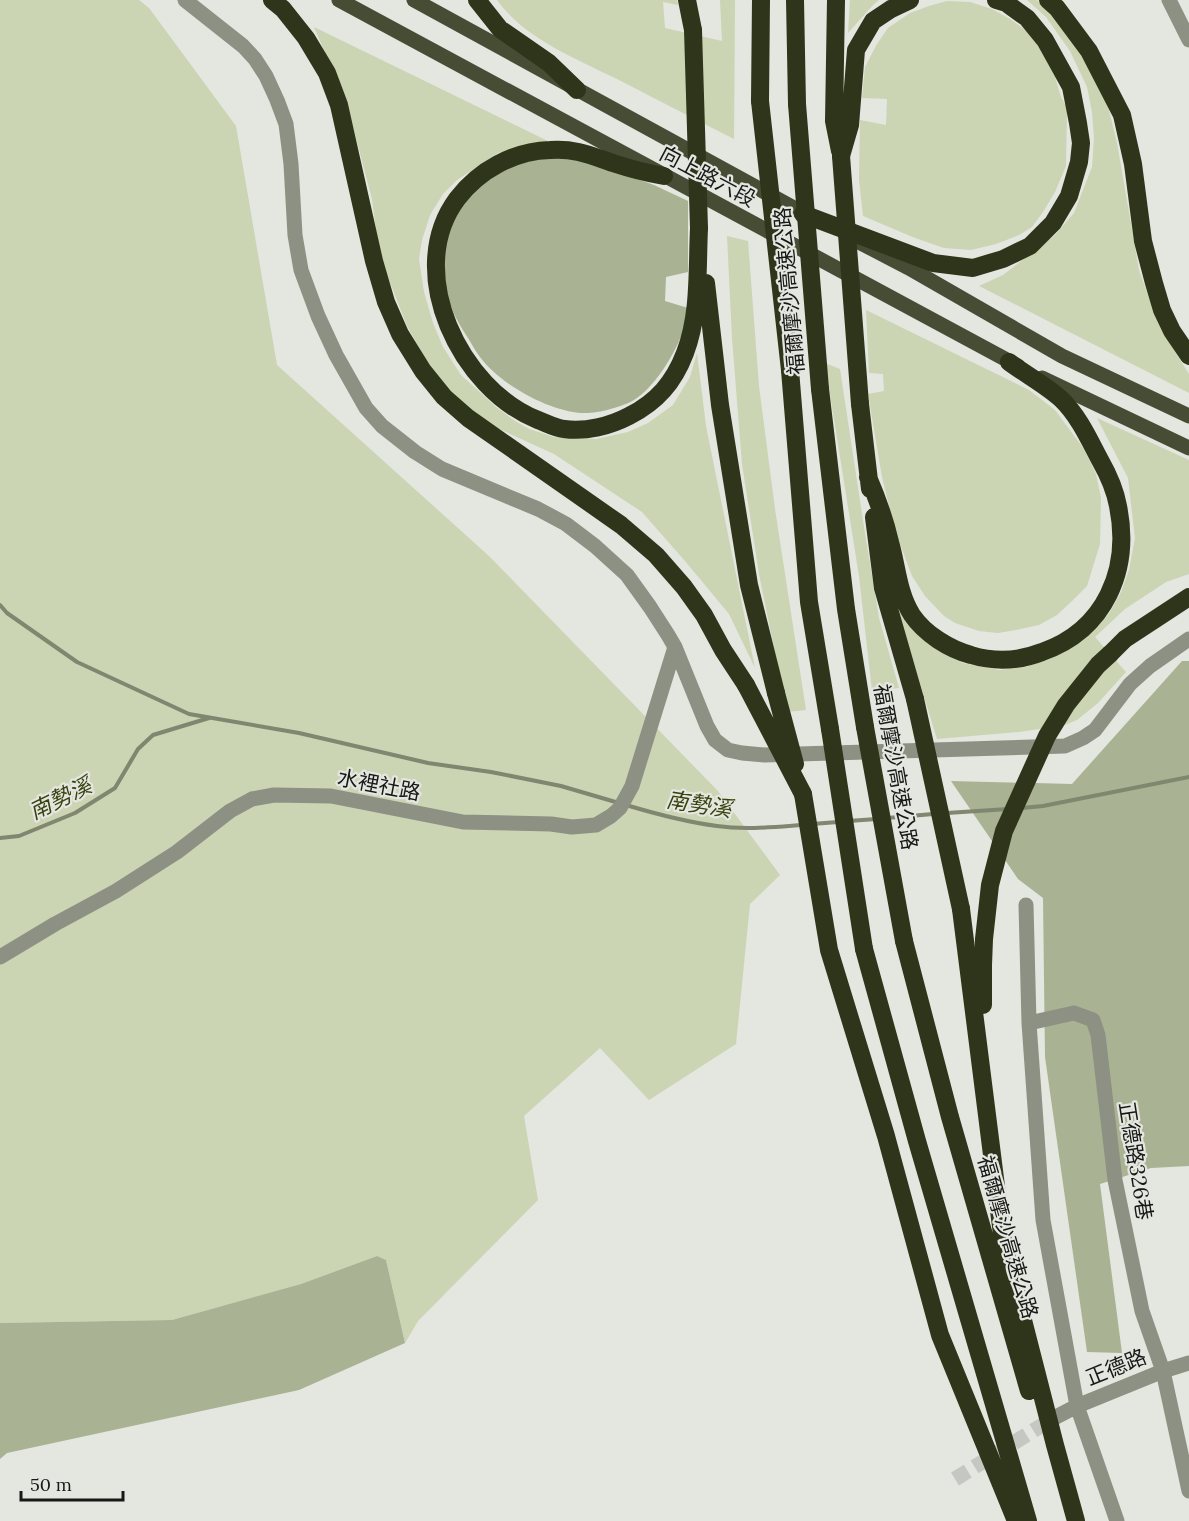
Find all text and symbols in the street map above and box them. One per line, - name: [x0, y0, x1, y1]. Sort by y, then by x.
- street label: 向上路六段: [655, 139, 761, 213]
- street label: 福爾摩沙高速公路: [768, 206, 810, 376]
- street label: 福爾摩沙高速公路: [868, 682, 924, 852]
- street label: 水裡社路: [335, 764, 423, 806]
- water label: 南勢溪: [24, 770, 98, 825]
- water label: 南勢溪: [664, 785, 737, 823]
- street label: 正德路326巷: [1113, 1100, 1159, 1222]
- street label: 福爾摩沙高速公路: [972, 1153, 1044, 1321]
- street label: 正德路: [1082, 1343, 1150, 1391]
- scale bar: [21, 1464, 123, 1502]
- text: 50 m: [30, 1473, 72, 1496]

